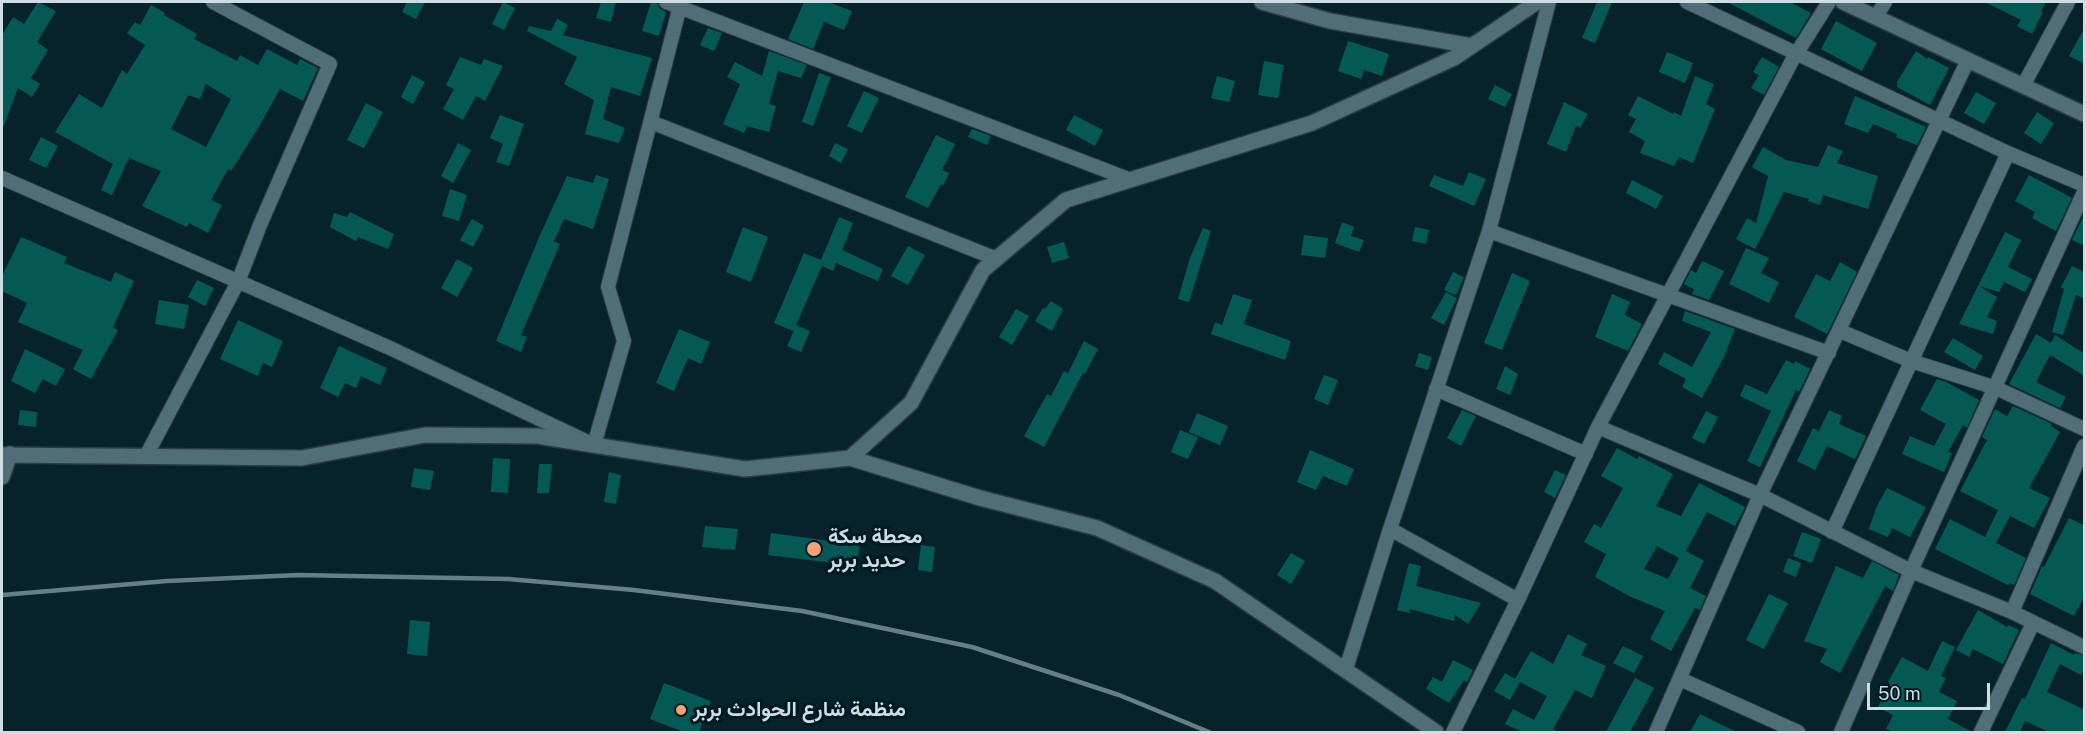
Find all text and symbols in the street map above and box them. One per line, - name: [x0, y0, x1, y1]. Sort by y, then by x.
- place label: محطة سكة حديد بربر: [828, 524, 922, 574]
- marker: محطة سكة حديد بربر: [805, 540, 823, 558]
- scale bar: [1870, 671, 1993, 709]
- text: 50 m: [1878, 683, 1921, 704]
- place label: منظمة شارع الحوادث بربر: [693, 697, 906, 723]
- marker: منظمة شارع الحوادث بربر: [674, 703, 688, 717]

